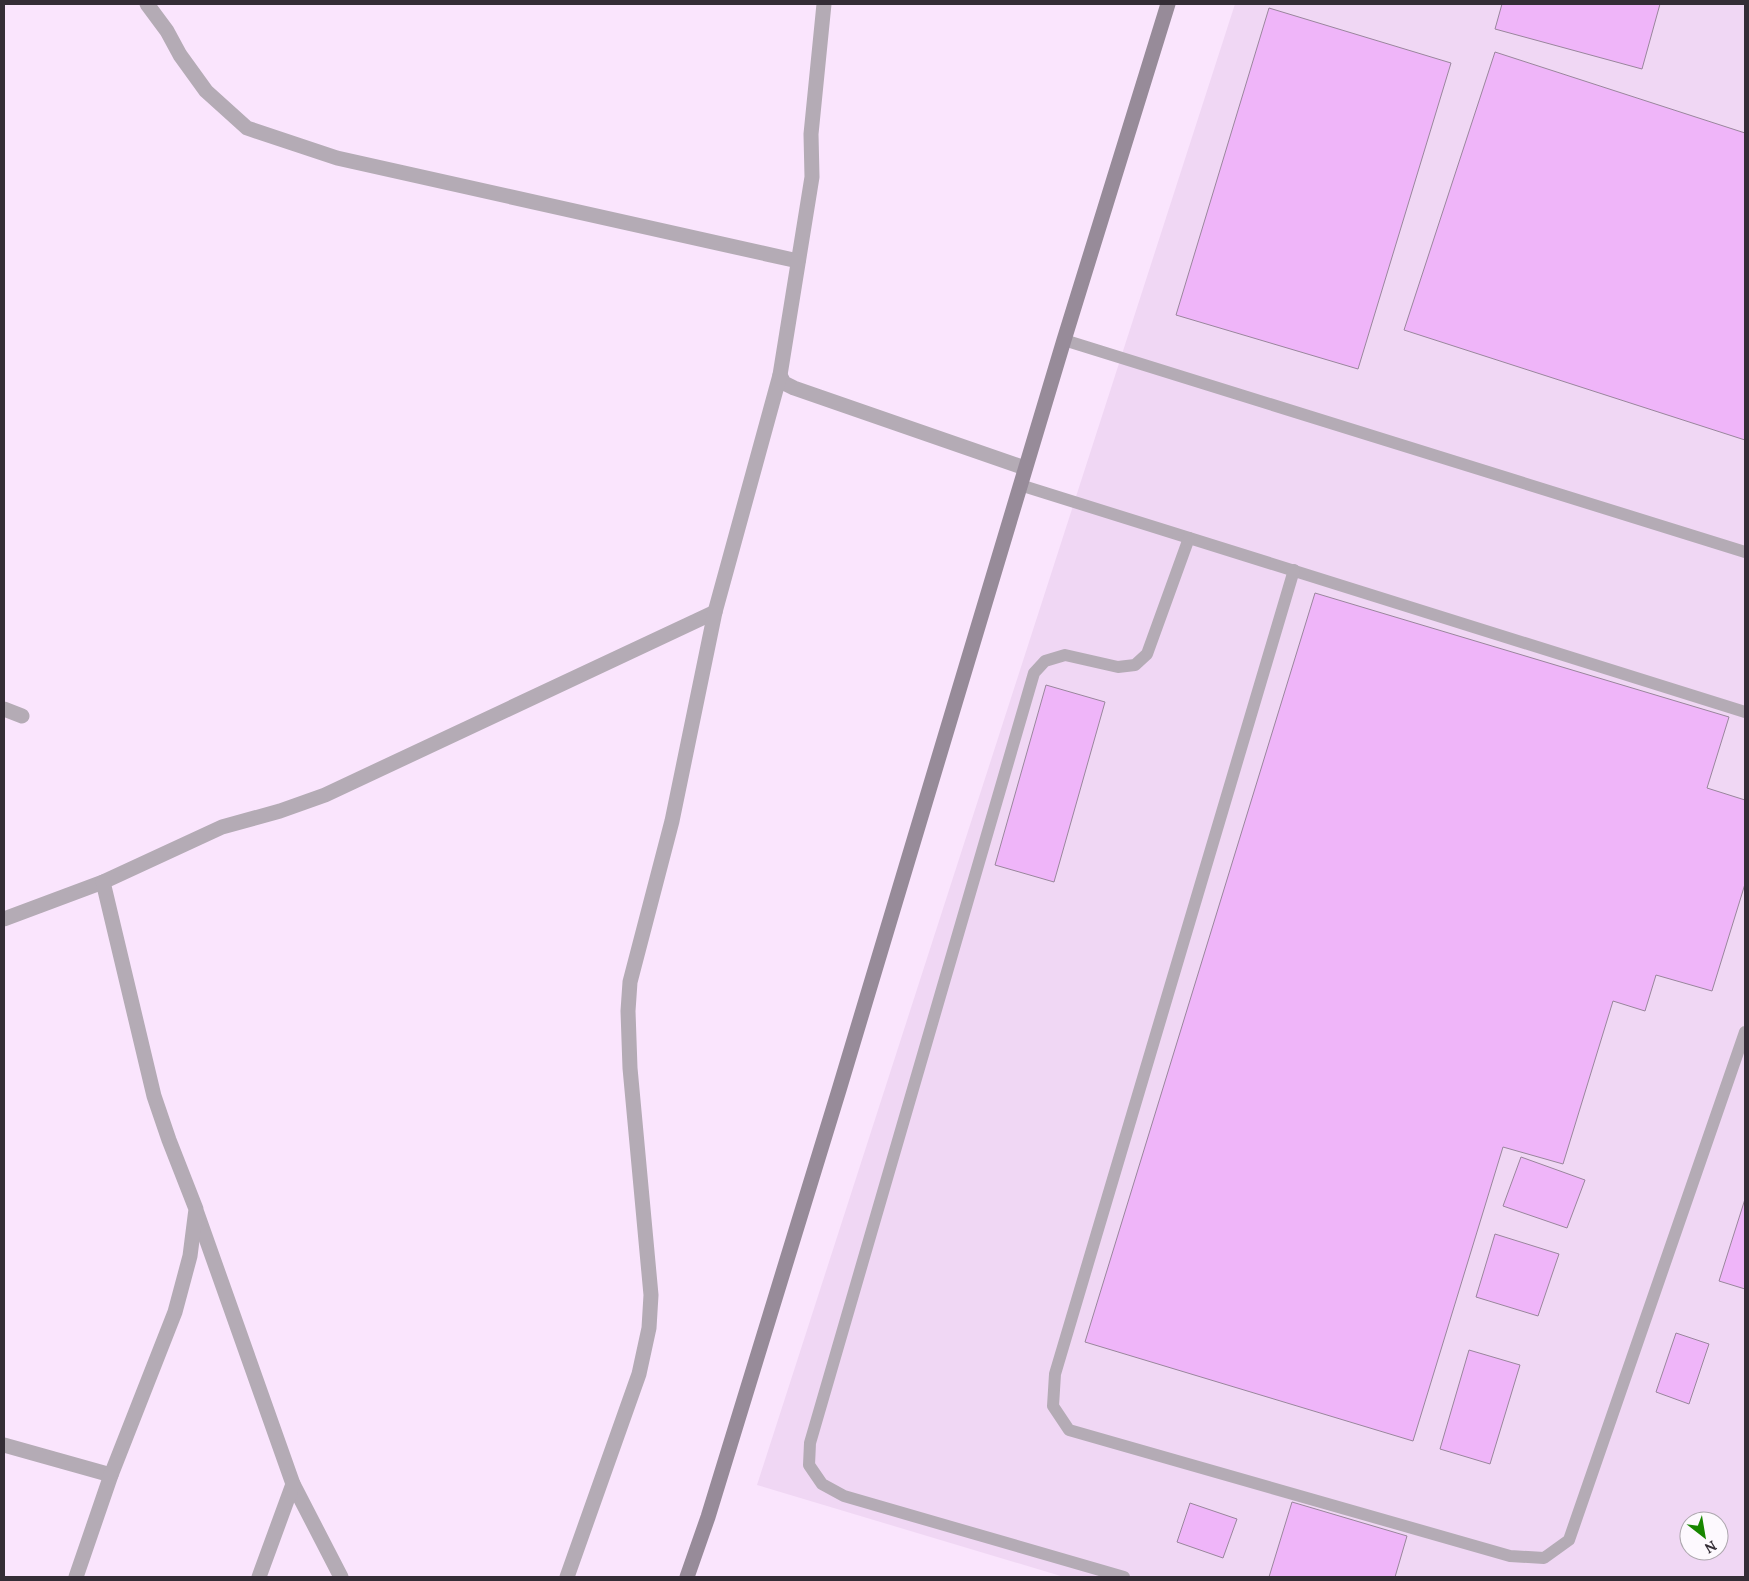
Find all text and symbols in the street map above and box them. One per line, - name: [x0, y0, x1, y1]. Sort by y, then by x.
- north arrow: [1679, 1511, 1729, 1561]
- text: N: [1701, 1537, 1720, 1558]

